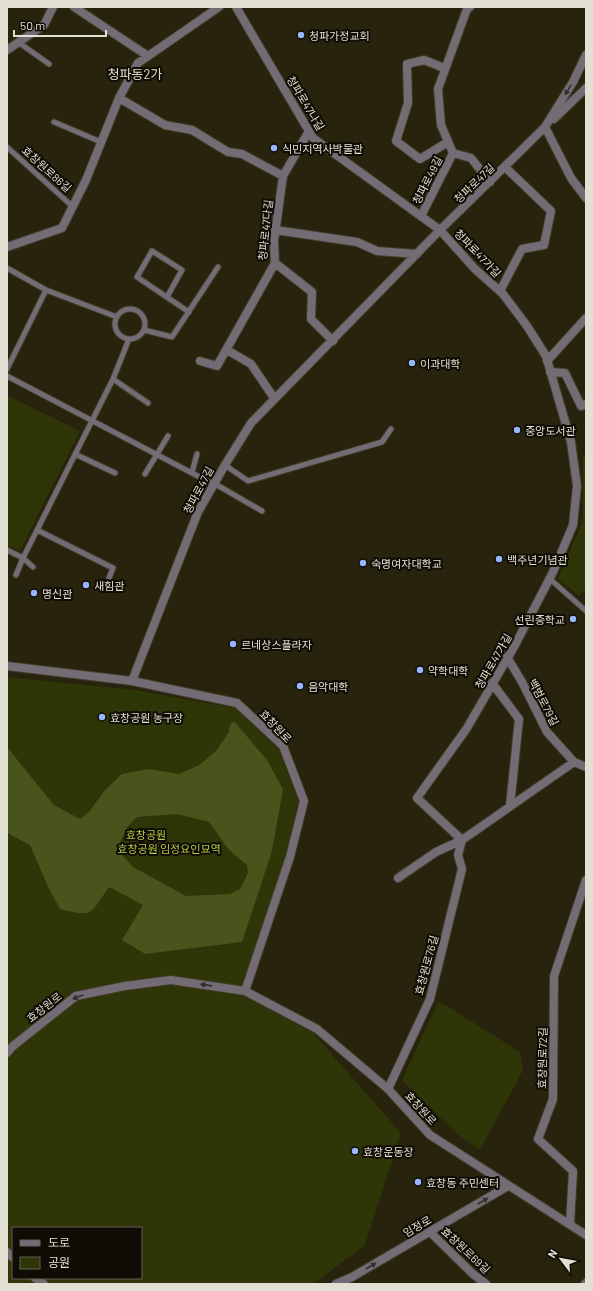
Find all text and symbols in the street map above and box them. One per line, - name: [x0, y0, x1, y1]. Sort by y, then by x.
- scale bar: [14, 12, 106, 38]
- text: 50 m: [20, 18, 45, 32]
- place label: 청파가정교회: [309, 29, 370, 42]
- marker: 청파가정교회: [296, 30, 306, 40]
- district label: 청파동2가: [108, 66, 162, 82]
- street label: 청파로47나길: [285, 73, 327, 133]
- one-way arrow: [565, 84, 572, 96]
- place label: 식민지역사박물관: [282, 142, 363, 155]
- street label: 효창원로86길: [20, 143, 74, 195]
- marker: 식민지역사박물관: [269, 143, 279, 153]
- street label: 청파로49길: [409, 154, 445, 206]
- street label: 청파로47길: [451, 160, 497, 206]
- street label: 청파로47다길: [255, 199, 275, 261]
- street label: 청파로47가길: [452, 226, 504, 280]
- place label: 이과대학: [420, 357, 460, 370]
- marker: 이과대학: [407, 358, 417, 368]
- place label: 중앙도서관: [525, 424, 576, 437]
- marker: 중앙도서관: [512, 425, 522, 435]
- street label: 청파로47길: [180, 464, 216, 516]
- place label: 백주년기념관: [507, 553, 568, 566]
- marker: 백주년기념관: [494, 554, 504, 564]
- place label: 숙명여자대학교: [371, 557, 442, 570]
- marker: 숙명여자대학교: [358, 558, 368, 568]
- place label: 새힘관: [94, 579, 124, 592]
- marker: 새힘관: [81, 580, 91, 590]
- place label: 명신관: [42, 587, 72, 600]
- marker: 명신관: [29, 588, 39, 598]
- place label: 선린중학교: [514, 613, 565, 626]
- marker: 선린중학교: [568, 614, 578, 624]
- street label: 청파로47가길: [472, 631, 514, 691]
- place label: 르네상스플라자: [241, 638, 312, 651]
- marker: 르네상스플라자: [228, 639, 238, 649]
- place label: 약학대학: [428, 664, 468, 677]
- marker: 약학대학: [415, 665, 425, 675]
- street label: 백범로79길: [526, 676, 562, 728]
- place label: 음악대학: [308, 680, 348, 693]
- marker: 음악대학: [295, 681, 305, 691]
- street label: 효창원로: [257, 707, 295, 745]
- place label: 효창공원 농구장: [110, 711, 183, 724]
- marker: 효창공원 농구장: [97, 712, 107, 722]
- park label: 효창공원: [126, 828, 166, 841]
- park label: 효창공원 임정요인묘역: [117, 842, 221, 855]
- street label: 효창원로76길: [412, 934, 440, 996]
- one-way arrow: [200, 982, 212, 988]
- street label: 효창원로: [24, 989, 64, 1025]
- one-way arrow: [72, 993, 84, 1000]
- street label: 효창원로72길: [535, 1027, 549, 1089]
- street label: 효창원로: [403, 1089, 439, 1127]
- place label: 효창운동장: [363, 1145, 414, 1158]
- marker: 효창운동장: [350, 1146, 360, 1156]
- place label: 효창동 주민센터: [426, 1176, 499, 1189]
- marker: 효창동 주민센터: [413, 1177, 423, 1187]
- one-way arrow: [477, 1197, 489, 1204]
- street label: 임정로: [401, 1213, 433, 1239]
- street label: 효창원로69길: [439, 1224, 493, 1276]
- legend: [12, 1227, 142, 1279]
- text: 도로: [48, 1235, 70, 1249]
- north arrow: [541, 1239, 581, 1279]
- text: N: [545, 1247, 560, 1260]
- text: 공원: [48, 1255, 70, 1269]
- one-way arrow: [365, 1262, 377, 1269]

